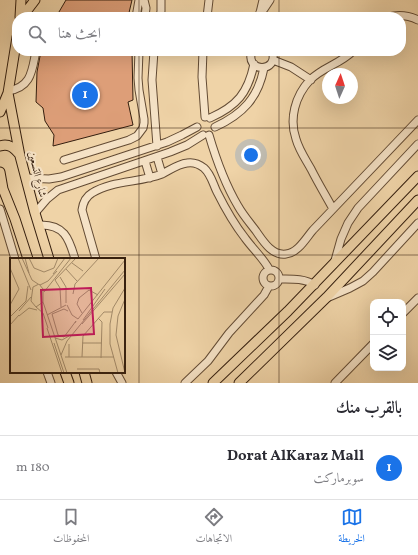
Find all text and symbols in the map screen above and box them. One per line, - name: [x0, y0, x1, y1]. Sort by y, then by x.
- search box: [12, 12, 406, 56]
- icon: search: [26, 23, 48, 45]
- text: ابحث هنا: [58, 24, 101, 45]
- north arrow: [322, 68, 358, 104]
- pin: 1: [72, 80, 98, 110]
- your location: [241, 145, 261, 165]
- street label: شارع التسعين: [23, 150, 49, 199]
- inset map: [10, 258, 125, 373]
- map controls: [370, 299, 406, 371]
- button: locate: [370, 299, 406, 335]
- button: layers: [370, 335, 406, 371]
- text: بالقرب منك: [336, 397, 402, 420]
- text: Dorat AlKaraz Mall: [227, 446, 364, 467]
- text: 180 m: [16, 459, 50, 477]
- text: 1: [386, 459, 392, 477]
- text: سوبرماركت: [314, 470, 364, 488]
- tab: المحفوظات: [53, 506, 89, 549]
- tab: الاتجاهات: [195, 506, 232, 549]
- tab: الخريطة: [338, 506, 365, 549]

